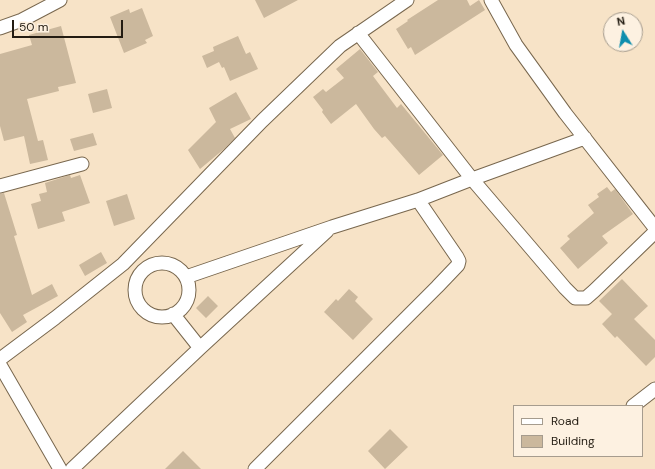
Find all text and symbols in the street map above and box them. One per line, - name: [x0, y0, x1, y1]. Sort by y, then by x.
- scale bar: [14, 12, 125, 38]
- north arrow: [603, 12, 643, 52]
- text: N: [616, 14, 626, 29]
- text: 50 m: [19, 19, 48, 35]
- legend: [513, 405, 643, 457]
- text: Road: [551, 413, 579, 429]
- text: Building: [551, 433, 595, 449]

